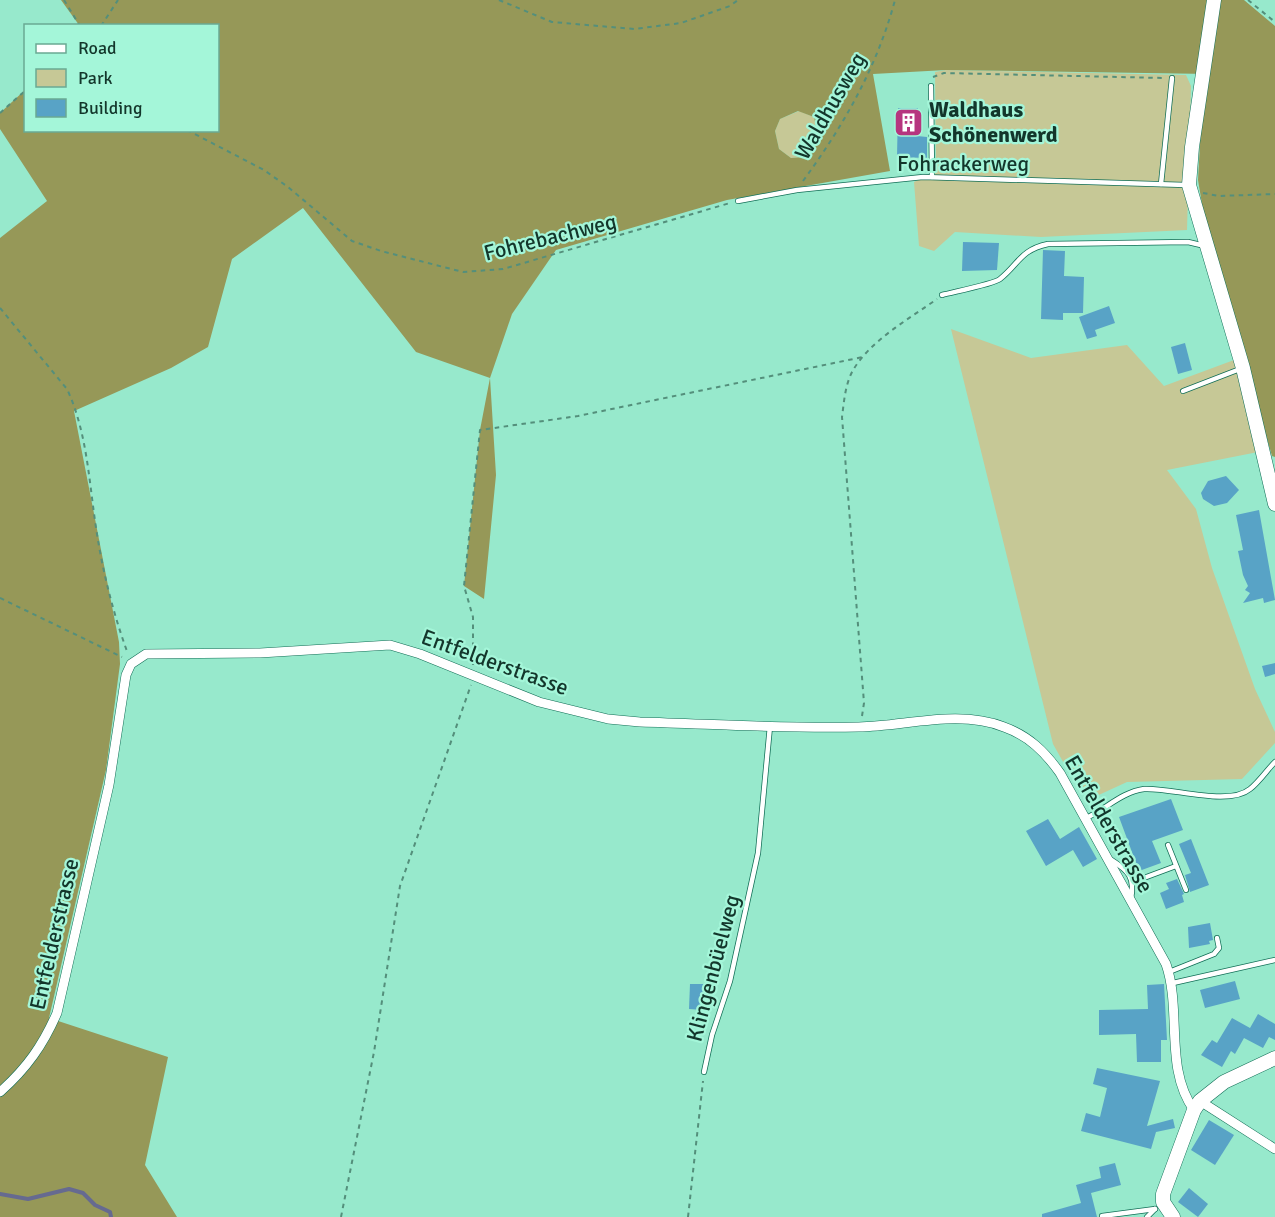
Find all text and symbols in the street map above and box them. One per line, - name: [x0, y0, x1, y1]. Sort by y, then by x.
- legend: [24, 24, 219, 132]
- text: Road: [78, 37, 117, 59]
- street label: Waldhusweg: [789, 48, 871, 164]
- text: Park: [78, 67, 113, 89]
- place label: Waldhaus Schönenwerd: [929, 96, 1058, 148]
- text: Building: [78, 97, 142, 119]
- building icon: Waldhaus Schönenwerd: [892, 106, 924, 138]
- street label: Fohrackerweg: [897, 150, 1029, 177]
- street label: Fohrebachweg: [481, 207, 619, 267]
- street label: Entfelderstrasse: [418, 623, 572, 701]
- street label: Entfelderstrasse: [1059, 750, 1159, 898]
- street label: Entfelderstrasse: [23, 856, 85, 1012]
- street label: Klingenbüelweg: [680, 891, 746, 1045]

